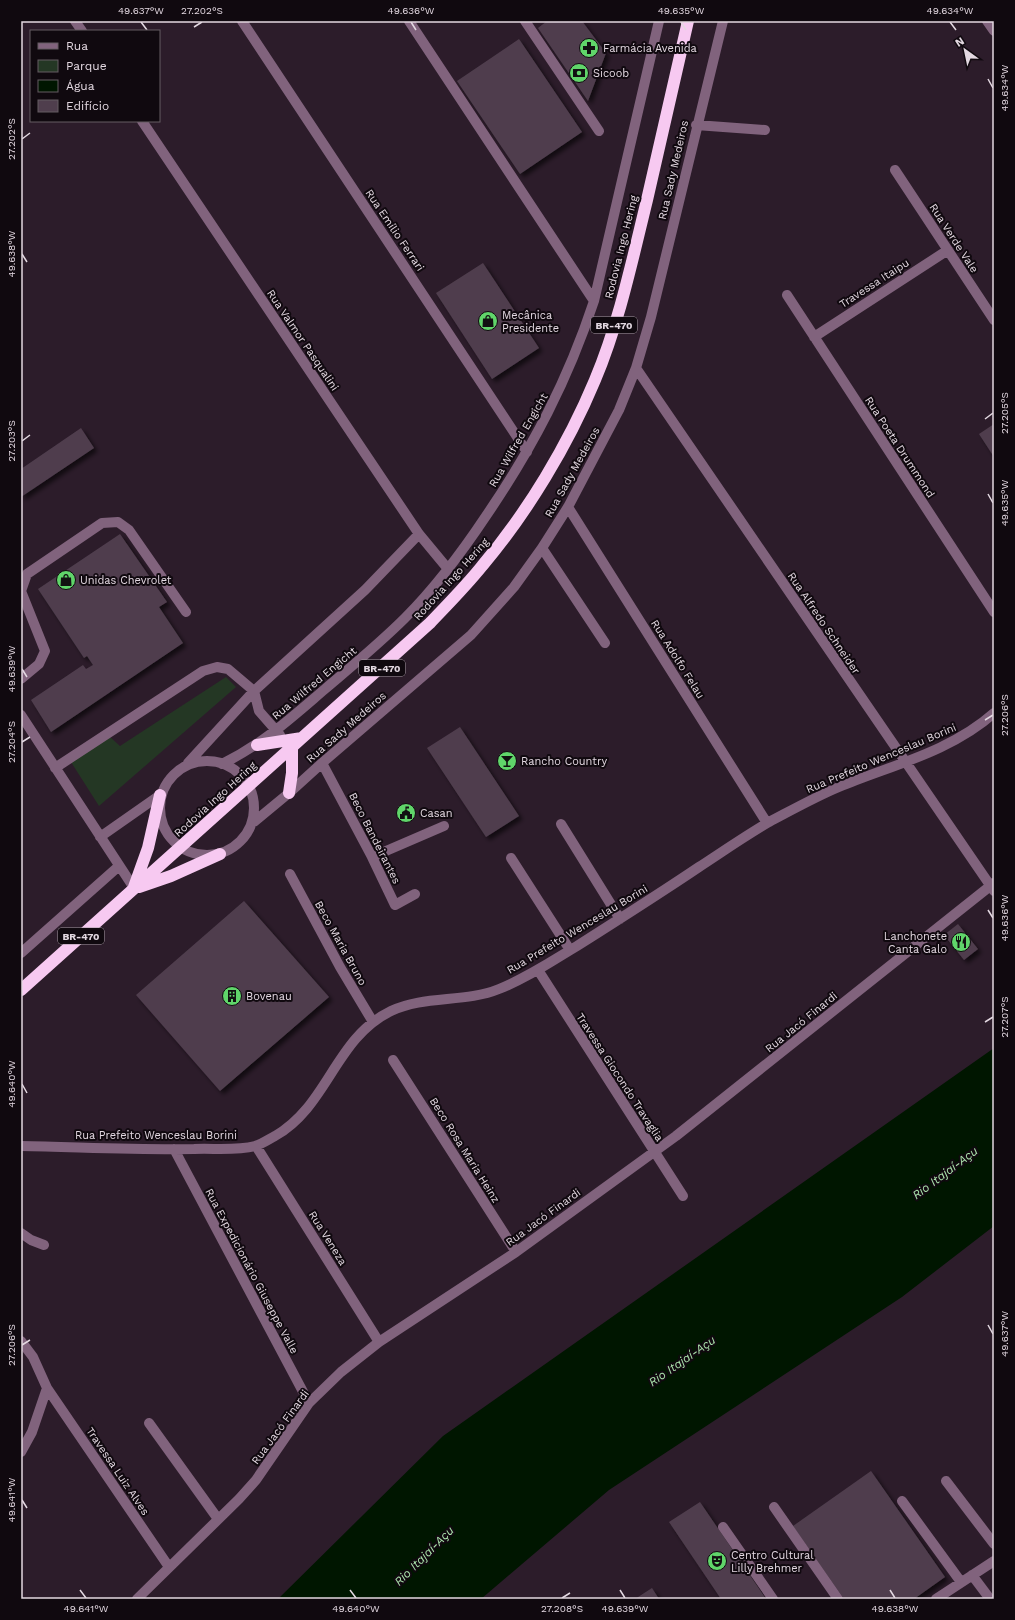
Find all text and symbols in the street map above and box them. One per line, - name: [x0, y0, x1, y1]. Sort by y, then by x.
- text: 49.637°W: [118, 5, 164, 16]
- text: 27.202°S: [181, 5, 223, 16]
- text: 49.636°W: [388, 5, 435, 16]
- text: 49.635°W: [658, 5, 705, 16]
- text: 49.634°W: [927, 5, 974, 16]
- legend: [30, 30, 160, 122]
- north arrow: [945, 30, 985, 70]
- text: N: [953, 34, 967, 50]
- pharmacy icon: Farmácia Avenida: [578, 37, 600, 59]
- text: Rua: [66, 39, 88, 53]
- place label: Farmácia Avenida: [603, 42, 697, 55]
- text: Parque: [66, 59, 107, 73]
- bank icon: Sicoob: [568, 62, 590, 84]
- text: 49.634°W: [999, 64, 1010, 111]
- place label: Sicoob: [593, 67, 629, 80]
- text: Água: [66, 79, 95, 93]
- text: Edifício: [66, 99, 109, 113]
- text: 27.202°S: [6, 118, 17, 160]
- street label: Rua Sady Medeiros: [656, 119, 691, 221]
- street label: Rua Emílio Ferrari: [362, 187, 427, 274]
- street label: Rodovia Ingo Hering: [602, 194, 641, 300]
- street label: Rua Verde Vale: [926, 201, 981, 275]
- text: 49.638°W: [6, 230, 17, 277]
- street label: Travessa Itaipu: [837, 256, 912, 311]
- street label: Rua Valmor Pasqualini: [264, 287, 341, 393]
- place label: Mecânica Presidente: [502, 309, 559, 335]
- shop icon: Mecânica Presidente: [477, 310, 499, 332]
- road number: BR-470: [591, 317, 637, 333]
- street label: Rua Wilfred Engicht: [486, 391, 551, 489]
- text: 27.205°S: [999, 392, 1010, 434]
- street label: Rua Poeta Drummond: [862, 394, 937, 500]
- text: 27.203°S: [6, 420, 17, 462]
- street label: Rua Sady Medeiros: [542, 425, 603, 520]
- text: 49.635°W: [999, 479, 1010, 526]
- street label: Rodovia Ingo Hering: [411, 535, 492, 623]
- shop icon: Unidas Chevrolet: [55, 569, 77, 591]
- street label: Rua Alfredo Schneider: [785, 570, 863, 677]
- place label: Unidas Chevrolet: [80, 574, 172, 587]
- street label: Rua Adolfo Felau: [648, 617, 707, 701]
- street label: Rua Wilfred Engicht: [270, 644, 359, 722]
- text: 49.639°W: [6, 645, 17, 692]
- road number: BR-470: [359, 660, 405, 676]
- street label: Rua Sady Medeiros: [304, 689, 389, 766]
- text: 27.206°S: [999, 694, 1010, 736]
- text: 27.204°S: [6, 721, 17, 763]
- street label: Rua Prefeito Wenceslau Borini: [804, 721, 958, 796]
- bar icon: Rancho Country: [496, 750, 518, 772]
- place label: Rancho Country: [521, 755, 607, 768]
- street label: Rodovia Ingo Hering: [172, 759, 259, 840]
- street label: Beco Bandeirantes: [346, 791, 403, 886]
- public building icon: Casan: [395, 802, 417, 824]
- place label: Casan: [420, 807, 453, 820]
- street label: Rua Prefeito Wenceslau Borini: [505, 882, 650, 977]
- text: 49.636°W: [999, 894, 1010, 941]
- street label: Beco Maria Bruno: [312, 899, 369, 988]
- road number: BR-470: [58, 928, 104, 944]
- place label: Lanchonete Canta Galo: [884, 930, 947, 956]
- restaurant icon: Lanchonete Canta Galo: [950, 931, 972, 953]
- building icon: Bovenau: [221, 985, 243, 1007]
- street label: Rua Jacó Finardi: [763, 989, 840, 1055]
- place label: Bovenau: [246, 990, 292, 1003]
- text: 27.207°S: [999, 996, 1010, 1038]
- street label: Travessa Giocondo Travaglia: [573, 1011, 666, 1144]
- text: 49.640°W: [6, 1060, 17, 1108]
- street label: Beco Rosa Maria Heinz: [427, 1095, 502, 1206]
- street label: Rua Prefeito Wenceslau Borini: [75, 1129, 237, 1142]
- water label: Rio Itajaí-Açu: [910, 1144, 980, 1202]
- street label: Rua Expedicionário Giuseppe Valle: [202, 1186, 301, 1356]
- street label: Rua Jacó Finardi: [503, 1186, 583, 1249]
- street label: Rua Veneza: [306, 1209, 349, 1268]
- text: 49.637°W: [999, 1311, 1010, 1357]
- text: 27.206°S: [6, 1324, 17, 1366]
- water label: Rio Itajaí-Açu: [646, 1333, 718, 1389]
- street label: Rua Jacó Finardi: [249, 1387, 312, 1467]
- street label: Travessa Luiz Alves: [83, 1425, 152, 1518]
- text: 49.641°W: [6, 1477, 17, 1522]
- water label: Rio Itajaí-Açu: [391, 1523, 457, 1589]
- place label: Centro Cultural Lilly Brehmer: [731, 1549, 814, 1575]
- theatre icon: Centro Cultural Lilly Brehmer: [706, 1550, 728, 1572]
- text: 49.641°W: [64, 1603, 109, 1614]
- text: 49.640°W: [332, 1603, 380, 1614]
- text: 27.208°S: [541, 1603, 583, 1614]
- text: 49.639°W: [602, 1603, 649, 1614]
- text: 49.638°W: [872, 1603, 919, 1614]

